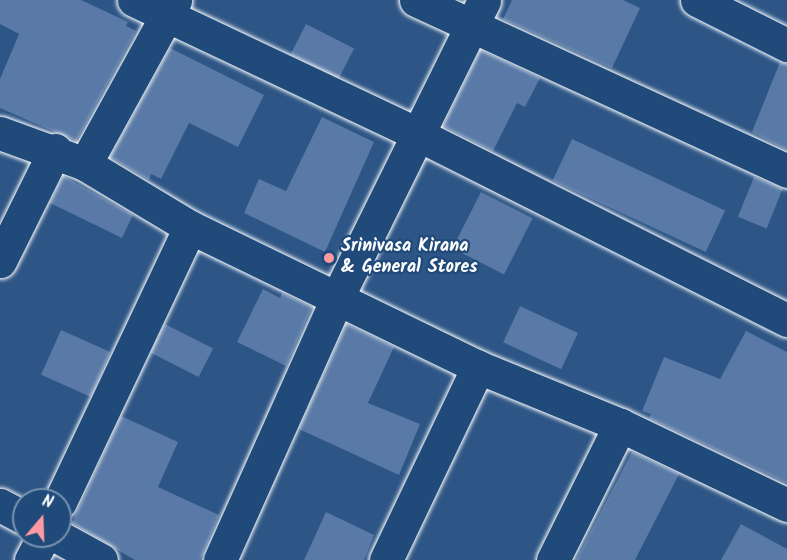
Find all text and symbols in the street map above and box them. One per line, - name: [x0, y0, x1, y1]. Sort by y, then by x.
- place label: Srinivasa Kirana & General Stores: [341, 237, 478, 280]
- marker: Srinivasa Kirana & General Stores: [322, 251, 336, 265]
- north arrow: [12, 488, 72, 548]
- text: N: [39, 489, 56, 516]

